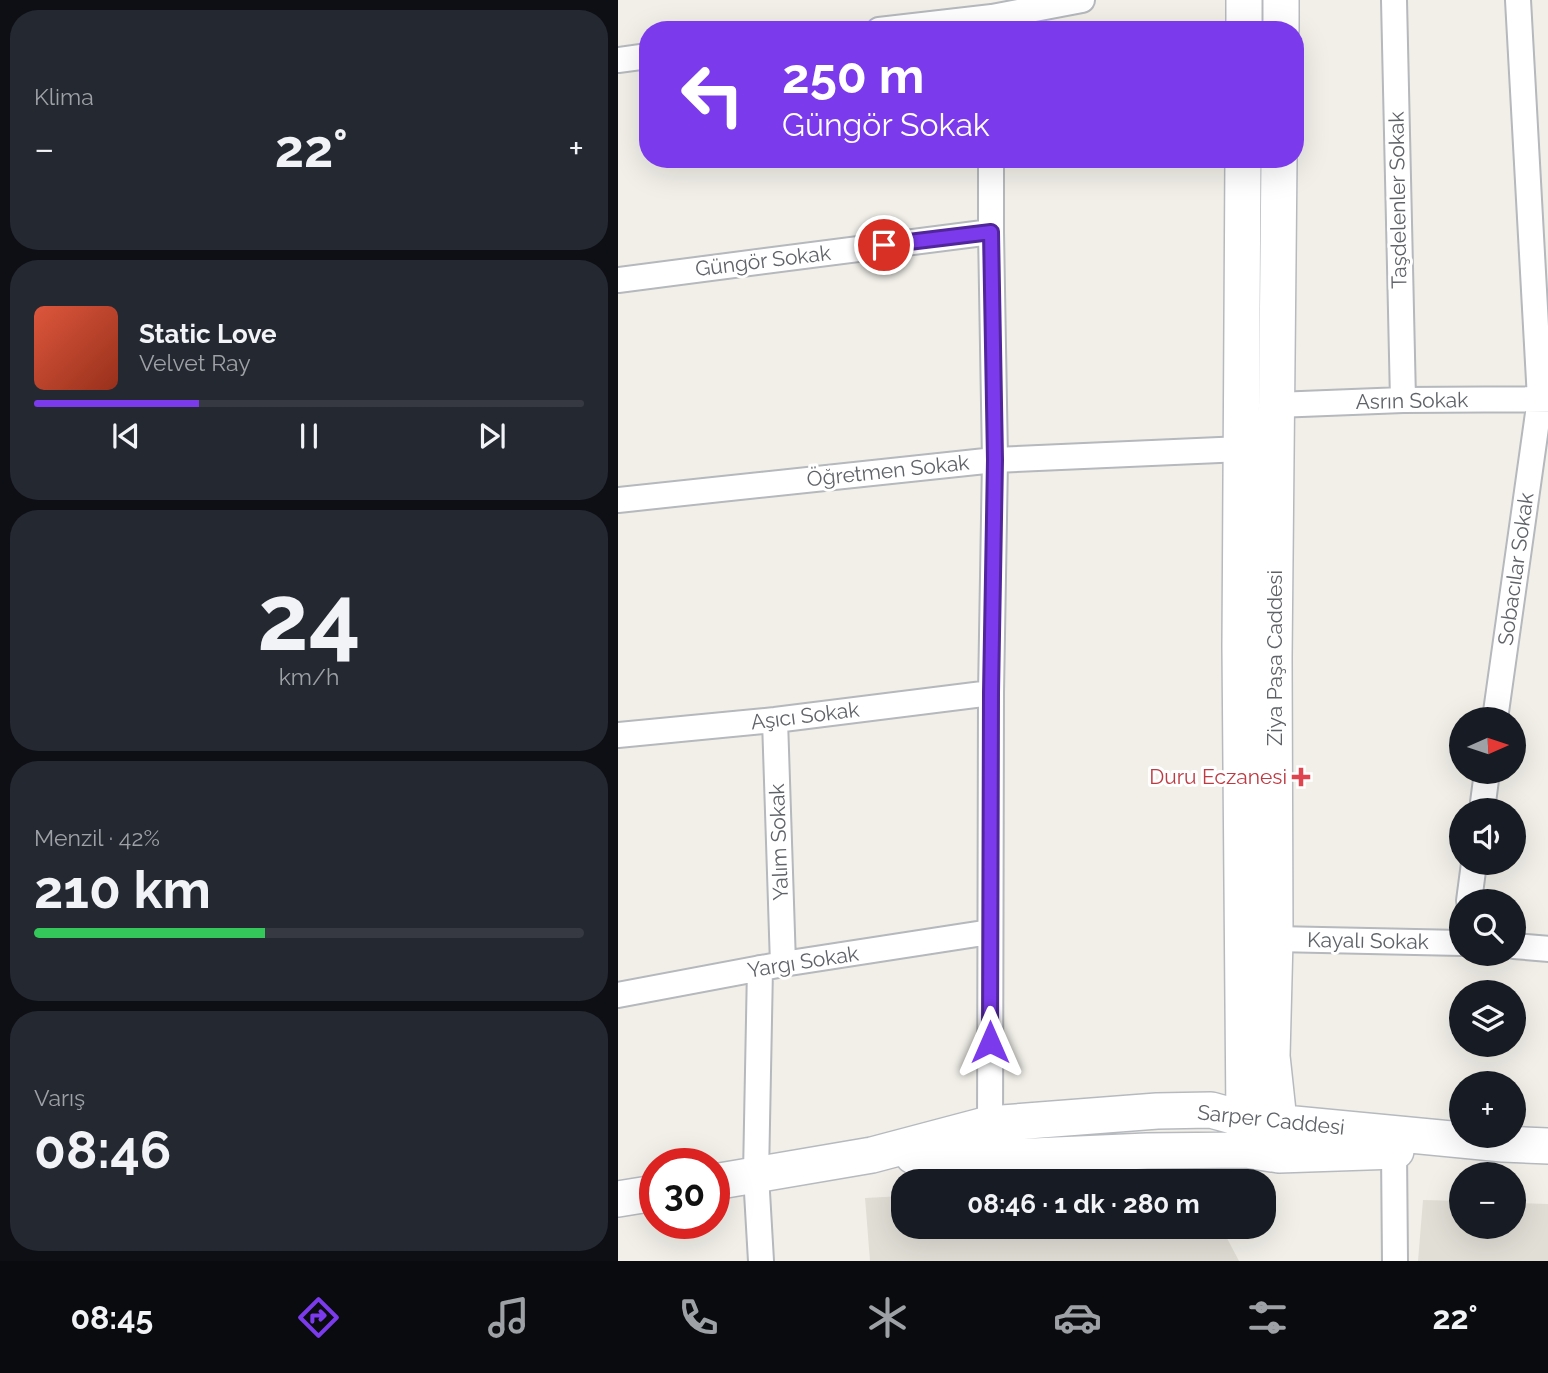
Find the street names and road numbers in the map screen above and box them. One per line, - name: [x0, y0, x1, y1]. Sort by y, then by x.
- street label: Taşdelenler Sokak: [1383, 111, 1412, 289]
- street label: Güngör Sokak: [694, 240, 832, 281]
- street label: Asrın Sokak: [1355, 387, 1469, 414]
- street label: Öğretmen Sokak: [806, 450, 970, 491]
- street label: Sobacılar Sokak: [1492, 491, 1539, 647]
- street label: Ziya Paşa Caddesi: [1262, 570, 1287, 746]
- street label: Aşıcı Sokak: [749, 696, 861, 735]
- street label: Yalım Sokak: [764, 783, 793, 901]
- street label: Kayalı Sokak: [1307, 927, 1429, 954]
- street label: Yargı Sokak: [746, 940, 860, 983]
- street label: Sarper Caddesi: [1196, 1099, 1346, 1140]

